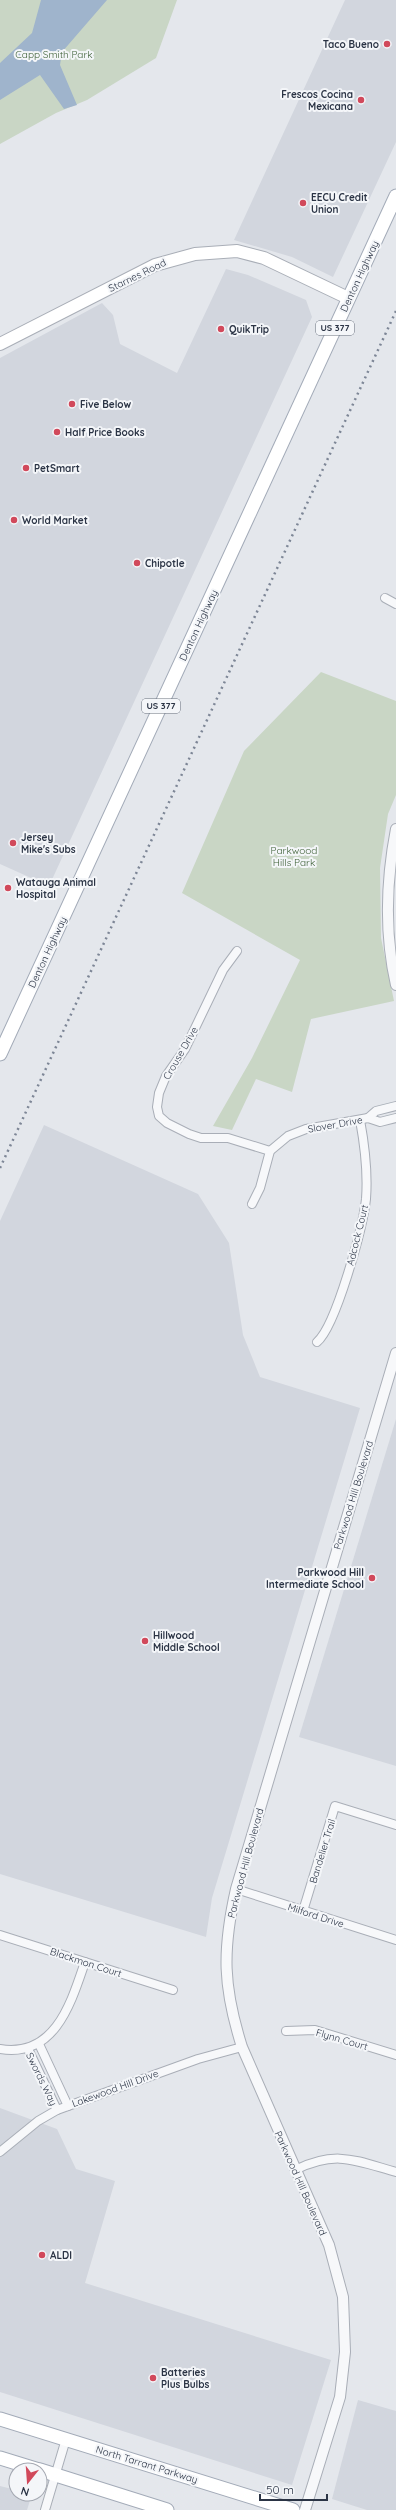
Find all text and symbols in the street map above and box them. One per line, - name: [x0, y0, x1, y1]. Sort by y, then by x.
- place label: Taco Bueno: [323, 38, 379, 51]
- marker: Taco Bueno: [382, 39, 392, 49]
- park label: Capp Smith Park: [15, 48, 93, 61]
- place label: Frescos Cocina Mexicana: [281, 88, 353, 113]
- marker: Frescos Cocina Mexicana: [356, 95, 366, 105]
- place label: EECU Credit Union: [311, 191, 368, 216]
- marker: EECU Credit Union: [298, 198, 308, 208]
- street label: Denton Highway: [337, 239, 382, 314]
- street label: Starnes Road: [106, 256, 168, 295]
- road number: US 377: [316, 321, 354, 335]
- place label: QuikTrip: [229, 323, 269, 336]
- marker: QuikTrip: [216, 324, 226, 334]
- place label: Five Below: [80, 398, 132, 411]
- marker: Five Below: [67, 399, 77, 409]
- place label: Half Price Books: [65, 426, 145, 439]
- marker: Half Price Books: [52, 427, 62, 437]
- place label: PetSmart: [34, 462, 80, 475]
- marker: PetSmart: [21, 463, 31, 473]
- place label: World Market: [22, 514, 88, 527]
- marker: World Market: [9, 515, 19, 525]
- place label: Chipotle: [145, 557, 185, 570]
- marker: Chipotle: [132, 558, 142, 568]
- street label: Denton Highway: [176, 588, 221, 663]
- road number: US 377: [142, 699, 180, 713]
- place label: Jersey Mike's Subs: [21, 831, 76, 856]
- marker: Jersey Mike's Subs: [8, 838, 18, 848]
- park label: Parkwood Hills Park: [271, 844, 317, 869]
- place label: Watauga Animal Hospital: [16, 876, 96, 901]
- marker: Watauga Animal Hospital: [3, 883, 13, 893]
- street label: Denton Highway: [25, 915, 70, 990]
- street label: Crouse Drive: [160, 1024, 201, 1082]
- street label: Slover Drive: [307, 1113, 364, 1136]
- street label: Adcock Court: [344, 1203, 372, 1267]
- street label: Parkwood Hill Boulevard: [331, 1439, 376, 1551]
- place label: Parkwood Hill Intermediate School: [266, 1566, 364, 1591]
- marker: Parkwood Hill Intermediate School: [367, 1573, 377, 1583]
- place label: Hillwood Middle School: [153, 1629, 220, 1654]
- marker: Hillwood Middle School: [140, 1636, 150, 1646]
- street label: Parkwood Hill Boulevard: [225, 1807, 266, 1920]
- street label: Bandelier Trail: [307, 1817, 338, 1885]
- street label: Milford Drive: [286, 1900, 346, 1931]
- street label: Blackmon Court: [48, 1945, 124, 1980]
- street label: Flynn Court: [314, 2026, 370, 2053]
- street label: Swords Way: [23, 2050, 60, 2108]
- street label: Lakewood Hill Drive: [70, 2067, 161, 2110]
- street label: Parkwood Hill Boulevard: [272, 2129, 330, 2238]
- place label: ALDI: [50, 2249, 72, 2262]
- marker: ALDI: [37, 2250, 47, 2260]
- place label: Batteries Plus Bulbs: [161, 2366, 210, 2391]
- marker: Batteries Plus Bulbs: [148, 2373, 158, 2383]
- street label: North Tarrant Parkway: [94, 2443, 199, 2486]
- north arrow: [8, 2462, 48, 2502]
- scale bar: [260, 2476, 327, 2502]
- text: 50 m: [266, 2482, 294, 2497]
- text: N: [19, 2484, 31, 2499]

